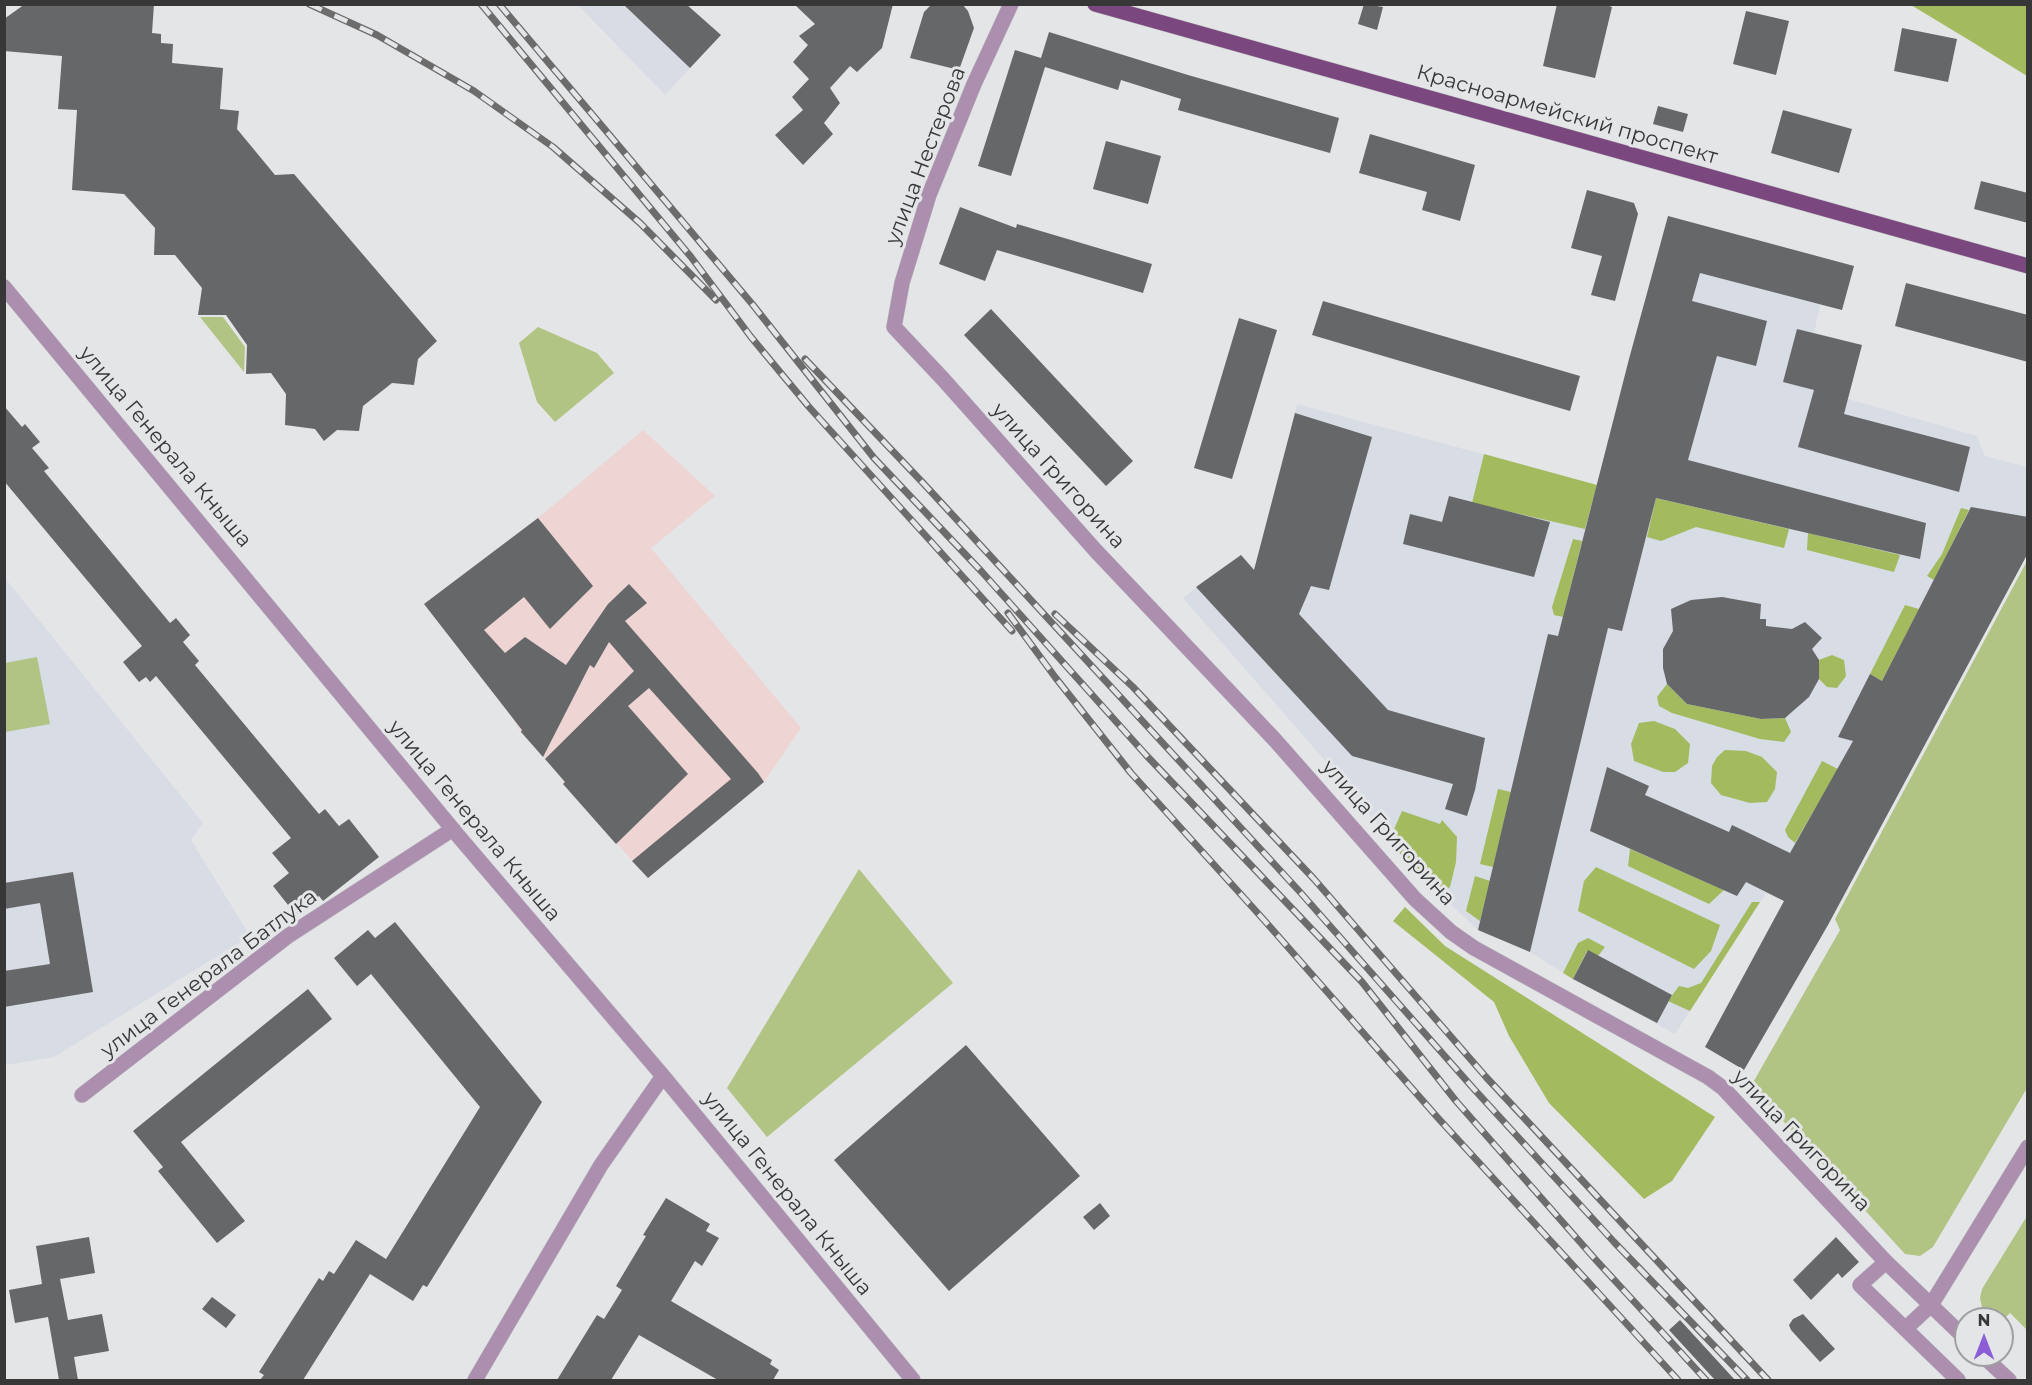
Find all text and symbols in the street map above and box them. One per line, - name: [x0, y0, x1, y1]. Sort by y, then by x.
- street label: Красноармейский проспект: [1413, 60, 1721, 170]
- street label: улица Нестерова: [881, 64, 971, 248]
- street label: улица Генерала Кныша: [73, 341, 257, 553]
- street label: улица Григорина: [986, 398, 1130, 554]
- street label: улица Генерала Кныша: [382, 715, 566, 927]
- street label: улица Григорина: [1316, 755, 1460, 911]
- street label: улица Генерала Батлука: [96, 884, 322, 1064]
- street label: улица Григорина: [1727, 1065, 1875, 1217]
- street label: улица Генерала Кныша: [697, 1087, 877, 1301]
- north arrow: [1954, 1307, 2014, 1367]
- text: N: [1978, 1311, 1990, 1330]

